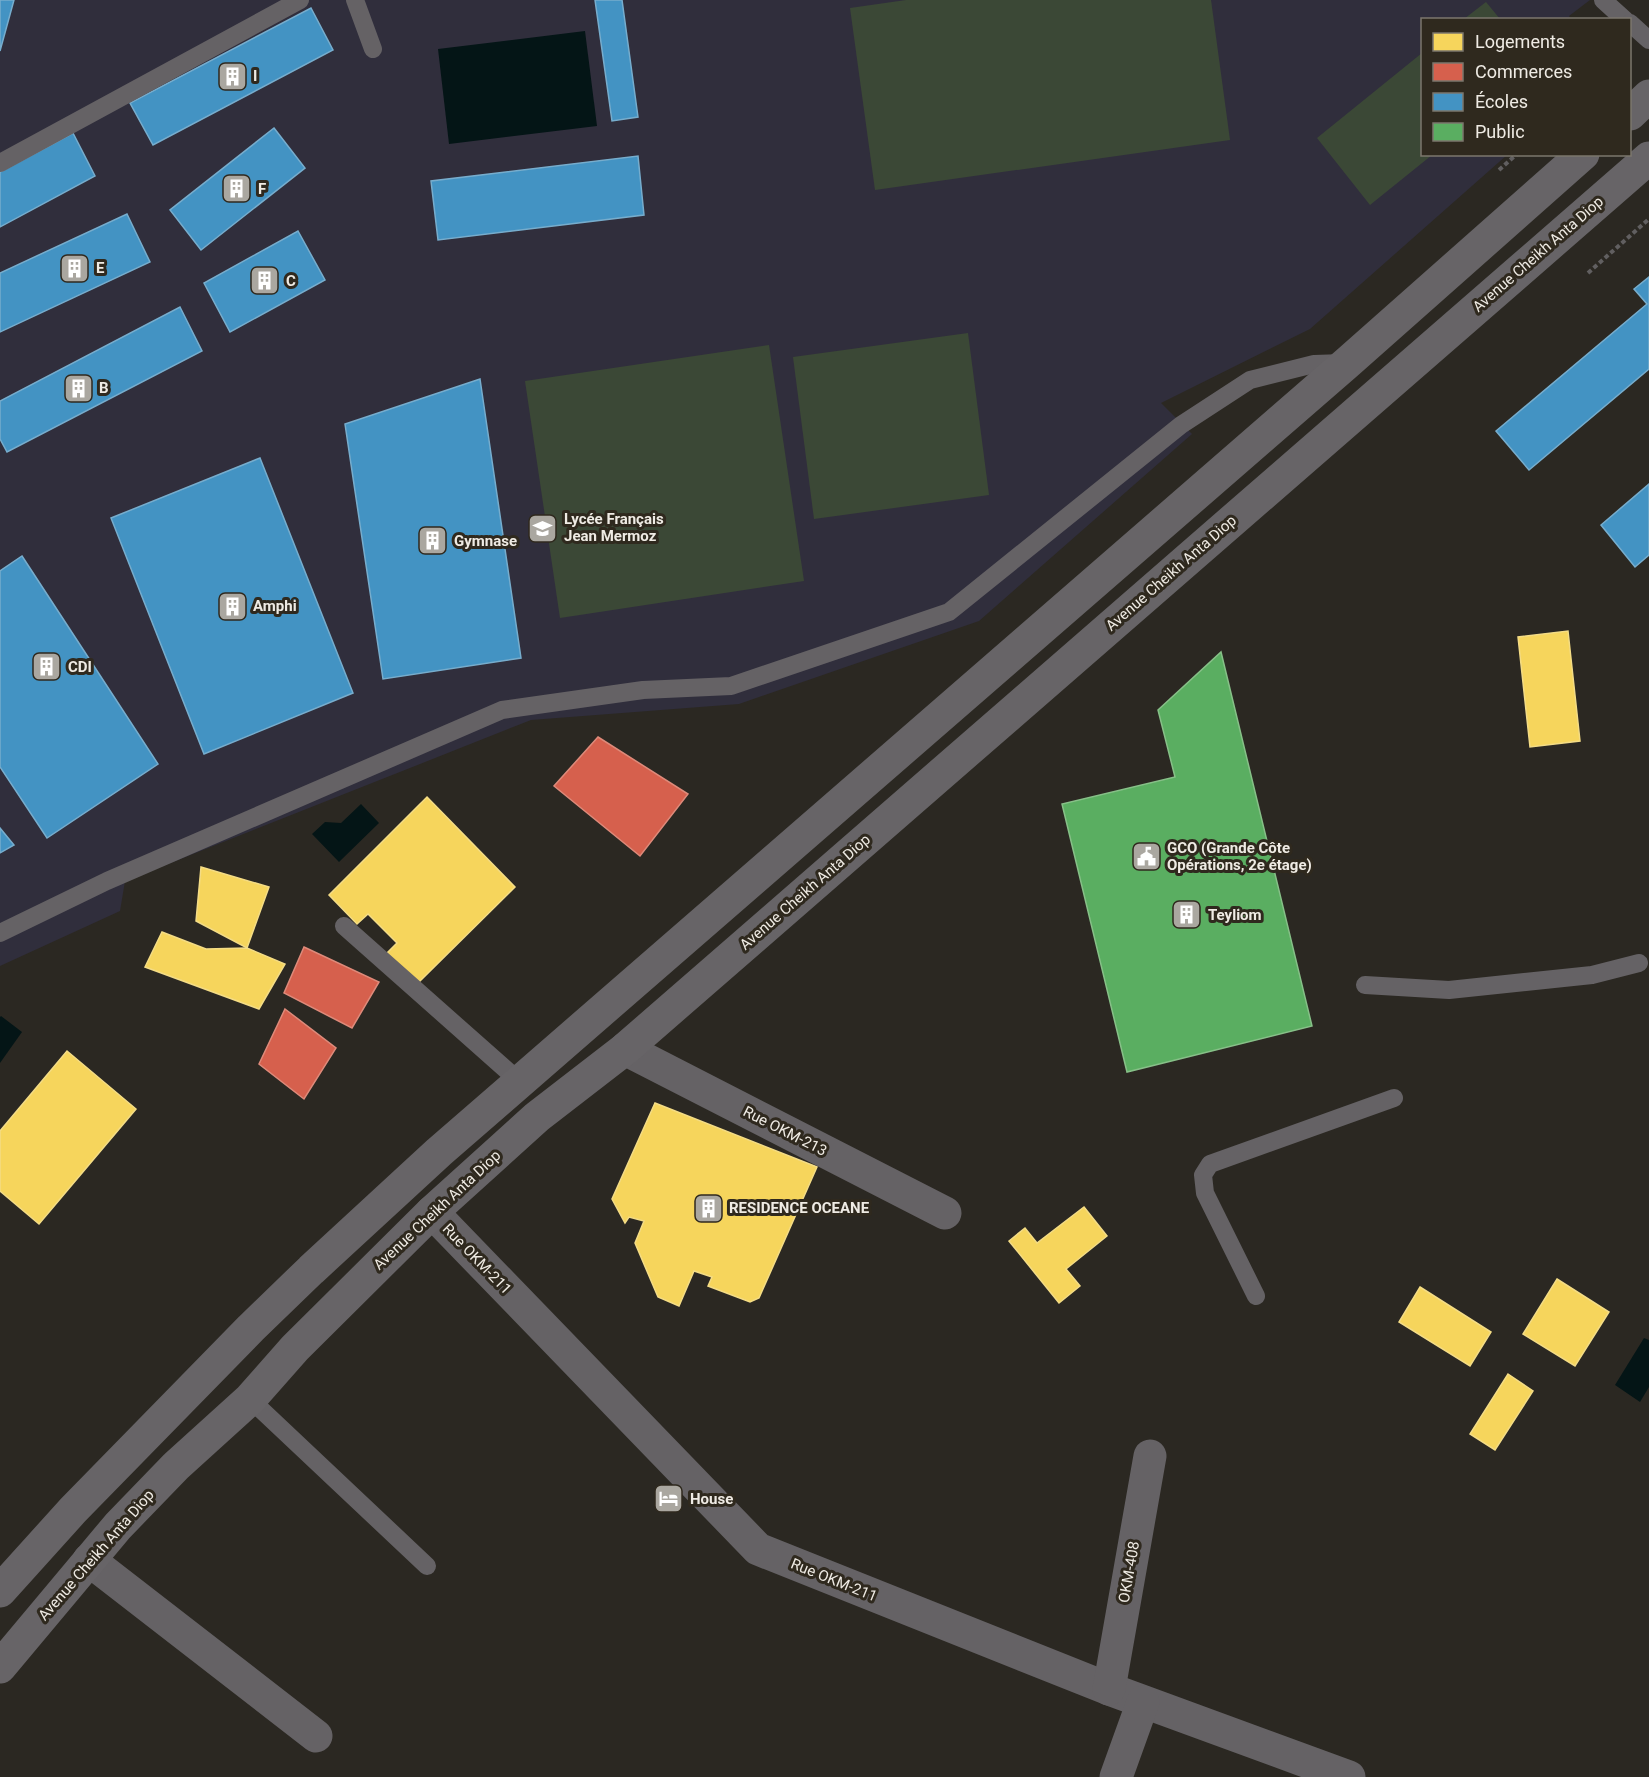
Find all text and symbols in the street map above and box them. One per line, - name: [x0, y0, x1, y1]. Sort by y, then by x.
- legend: [1421, 18, 1631, 156]
- text: Logements: [1475, 31, 1565, 52]
- building icon: I: [216, 60, 248, 92]
- text: Commerces: [1475, 61, 1572, 82]
- place label: I: [253, 67, 257, 85]
- text: Écoles: [1475, 91, 1528, 112]
- text: Public: [1475, 121, 1525, 142]
- building icon: F: [221, 173, 253, 205]
- place label: F: [258, 180, 266, 198]
- street label: Avenue Cheikh Anta Diop: [1469, 192, 1607, 316]
- building icon: E: [59, 252, 91, 284]
- place label: E: [96, 259, 105, 277]
- building icon: C: [249, 265, 281, 297]
- place label: C: [286, 272, 296, 290]
- building icon: B: [62, 372, 94, 404]
- place label: B: [99, 379, 109, 397]
- place label: Lycée Français Jean Mermoz: [564, 510, 664, 545]
- street label: Avenue Cheikh Anta Diop: [1102, 511, 1240, 635]
- school or university icon: Lycée Français Jean Mermoz: [527, 512, 559, 544]
- building icon: Gymnase: [417, 525, 449, 557]
- place label: Gymnase: [454, 532, 517, 550]
- building icon: Amphi: [216, 590, 248, 622]
- place label: Amphi: [253, 597, 297, 615]
- building icon: CDI: [31, 651, 63, 683]
- place label: CDI: [68, 658, 92, 676]
- street label: Avenue Cheikh Anta Diop: [736, 830, 874, 954]
- place label: GCO (Grande Côte Opérations, 2e étage): [1167, 839, 1312, 874]
- public building icon: GCO (Grande Côte Opérations, 2e étage): [1130, 841, 1162, 873]
- building icon: Teyliom: [1171, 899, 1203, 931]
- place label: Teyliom: [1208, 906, 1262, 924]
- street label: Rue OKM-213: [740, 1102, 830, 1160]
- street label: Avenue Cheikh Anta Diop: [370, 1146, 504, 1274]
- building icon: RESIDENCE OCEANE: [692, 1192, 724, 1224]
- place label: RESIDENCE OCEANE: [729, 1199, 870, 1217]
- street label: Rue OKM-211: [439, 1220, 515, 1298]
- hotel icon: House: [653, 1483, 685, 1515]
- street label: Avenue Cheikh Anta Diop: [34, 1486, 158, 1624]
- place label: House: [690, 1490, 733, 1508]
- street label: OKM-408: [1115, 1540, 1143, 1604]
- street label: Rue OKM-211: [788, 1555, 880, 1605]

